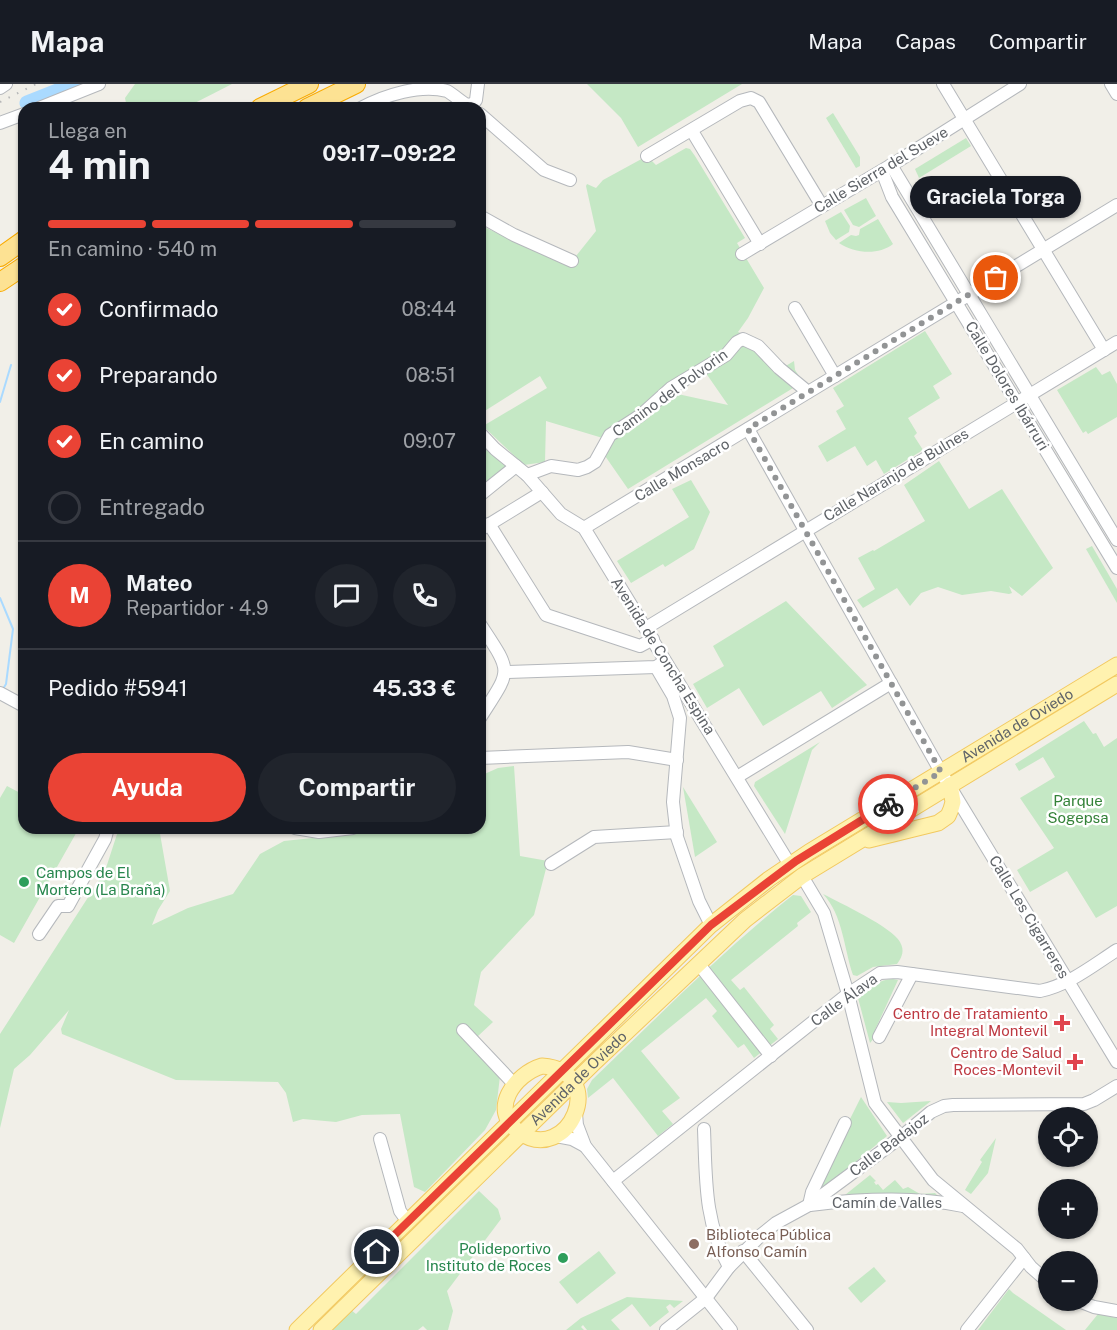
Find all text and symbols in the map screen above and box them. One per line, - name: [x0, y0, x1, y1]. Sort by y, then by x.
- text: Mapa: [30, 25, 104, 58]
- text: Mapa: [808, 29, 862, 54]
- text: Capas: [895, 29, 956, 54]
- text: Compartir: [989, 29, 1087, 54]
- text: Llega en: [48, 119, 127, 143]
- street label: Calle Sierra del Sueve: [811, 123, 951, 216]
- text: 09:17–09:22: [322, 140, 456, 166]
- text: 4 min: [48, 142, 151, 188]
- callout: Graciela Torga: [910, 176, 1082, 218]
- text: Graciela Torga: [926, 185, 1065, 209]
- text: En camino · 540 m: [48, 237, 217, 261]
- pin: [970, 252, 1021, 303]
- icon: bag: [979, 261, 1012, 294]
- icon: check: [48, 293, 81, 326]
- text: Confirmado: [99, 296, 218, 322]
- text: 08:44: [401, 297, 456, 321]
- street label: Calle Dolores Ibárruri: [962, 318, 1053, 453]
- street label: Camino del Polvorin: [609, 345, 730, 440]
- icon: check: [48, 359, 81, 392]
- text: Preparando: [99, 362, 218, 388]
- text: 08:51: [405, 363, 456, 387]
- icon: check: [48, 425, 81, 458]
- street label: Calle Naranjo de Bulnes: [820, 425, 971, 525]
- text: En camino: [99, 428, 204, 454]
- text: 09:07: [403, 429, 456, 453]
- street label: Calle Monsacro: [631, 435, 732, 505]
- text: Entregado: [99, 494, 205, 520]
- button: chat: [315, 564, 378, 627]
- button: phone: [393, 564, 456, 627]
- text: Mateo: [126, 570, 192, 596]
- street label: Avenida de Concha Espina: [608, 574, 719, 737]
- text: M: [69, 582, 90, 608]
- text: Repartidor · 4.9: [126, 596, 268, 620]
- text: Pedido #5941: [48, 675, 188, 701]
- text: 45.33 €: [373, 675, 456, 701]
- street label: Avenida de Oviedo: [958, 685, 1076, 766]
- button: Ayuda: [48, 753, 246, 822]
- button: Compartir: [258, 753, 456, 822]
- courier: [858, 774, 918, 834]
- icon: bike: [872, 788, 905, 821]
- park label: Parque Sogepsa: [1048, 792, 1108, 826]
- street label: Calle Les Cigarreres: [986, 852, 1073, 981]
- place label: Campos de El Mortero (La Braña): [36, 864, 166, 898]
- marker: Campos de El Mortero (La Braña): [17, 875, 31, 889]
- street label: Calle Álava: [807, 970, 880, 1029]
- place label: Centro de Tratamiento Integral Montevil: [893, 1005, 1048, 1039]
- marker: Centro de Tratamiento Integral Montevil: [1053, 1014, 1071, 1032]
- street label: Avenida de Oviedo: [526, 1027, 630, 1129]
- place label: Centro de Salud Roces-Montevil: [950, 1044, 1062, 1078]
- marker: Centro de Salud Roces-Montevil: [1066, 1053, 1084, 1071]
- map controls: [1038, 1107, 1098, 1311]
- button: locate: [1038, 1107, 1098, 1167]
- street label: Calle Badajoz: [846, 1109, 931, 1180]
- button: +: [1038, 1179, 1098, 1239]
- street label: Camín de Valles: [832, 1194, 942, 1211]
- pin: [351, 1226, 402, 1277]
- place label: Biblioteca Pública Alfonso Camín: [706, 1226, 831, 1260]
- icon: home: [360, 1235, 393, 1268]
- marker: Biblioteca Pública Alfonso Camín: [687, 1237, 701, 1251]
- place label: Polideportivo Instituto de Roces: [426, 1240, 551, 1274]
- marker: Polideportivo Instituto de Roces: [556, 1251, 570, 1265]
- button: −: [1038, 1251, 1098, 1311]

